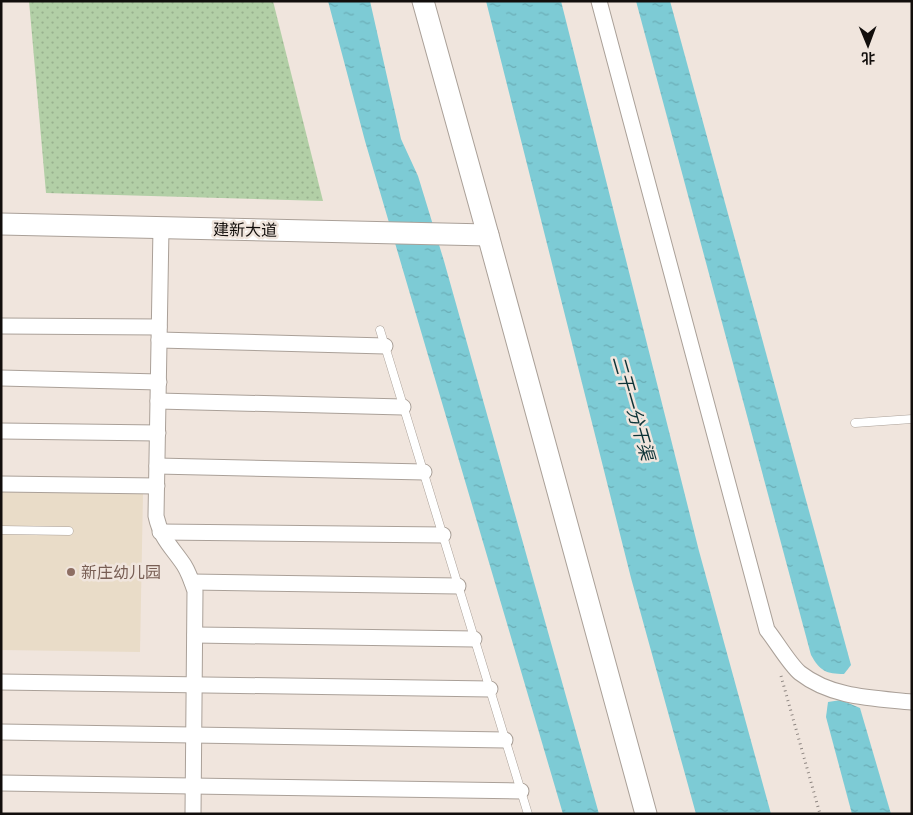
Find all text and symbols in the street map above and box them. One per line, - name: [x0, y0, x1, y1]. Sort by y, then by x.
- north arrow: [843, 20, 893, 70]
- text: 北: [861, 49, 875, 67]
- street label: 建新大道: [213, 219, 277, 241]
- water label: 二干一分干渠: [607, 353, 660, 466]
- place label: 新庄幼儿园: [81, 562, 161, 583]
- marker: 新庄幼儿园: [65, 566, 77, 578]

